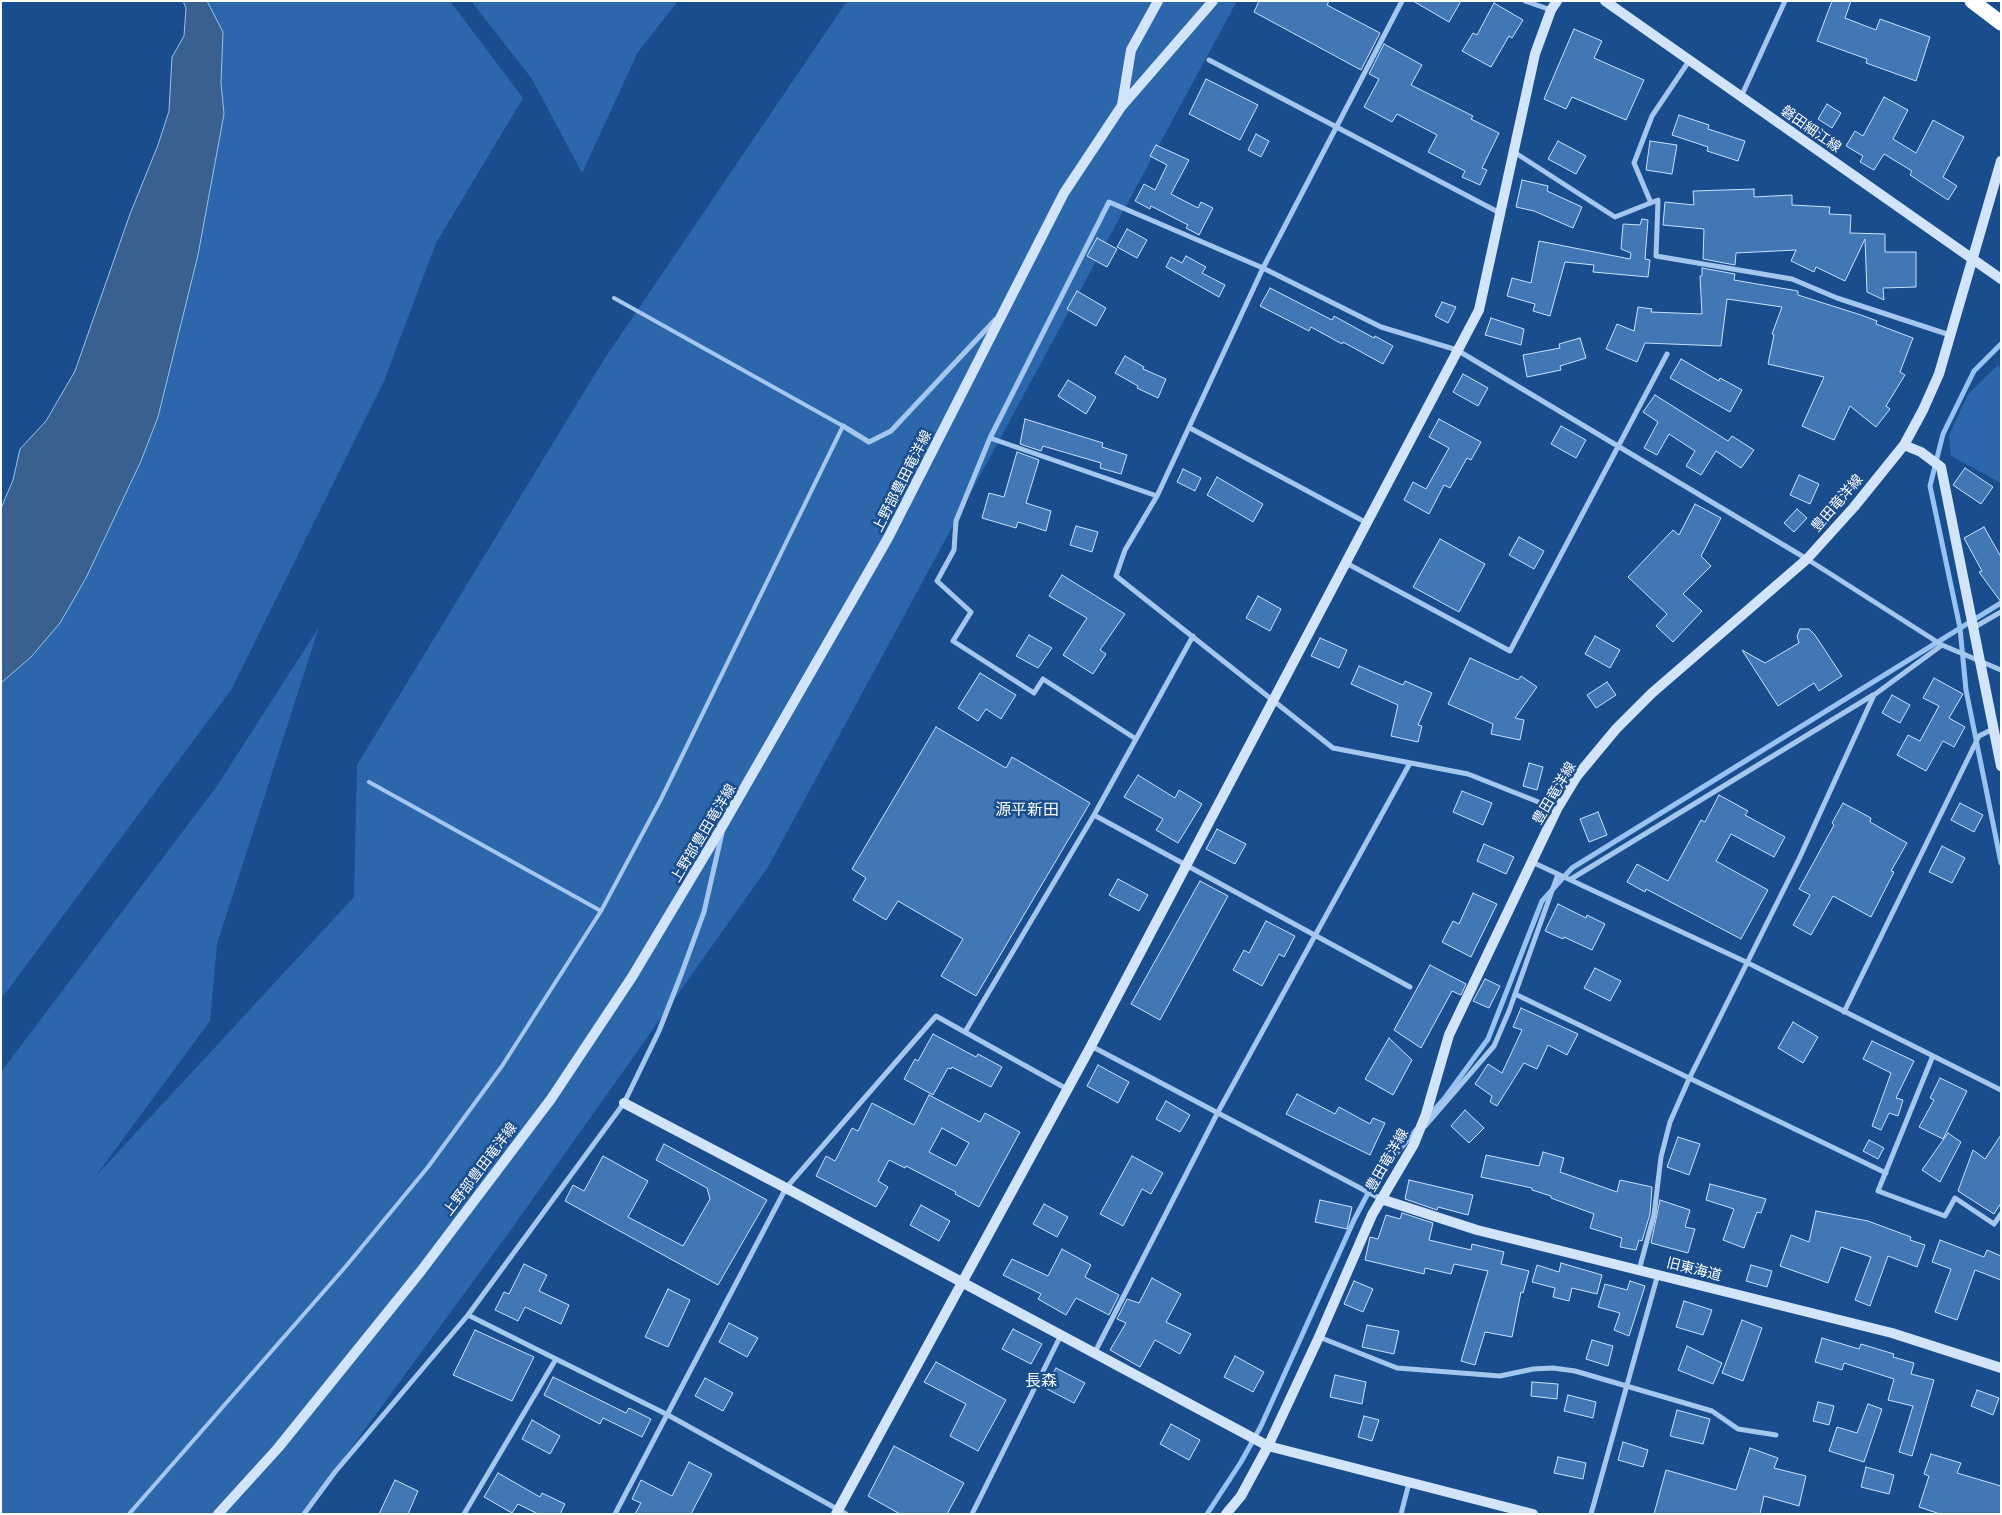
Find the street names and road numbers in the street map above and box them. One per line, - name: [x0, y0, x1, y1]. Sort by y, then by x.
- street label: 磐田細江線: [1778, 102, 1844, 156]
- street label: 上野部豊田竜洋線: [869, 427, 935, 535]
- street label: 豊田竜洋線: [1808, 471, 1866, 535]
- street label: 豊田竜洋線: [1529, 759, 1579, 827]
- street label: 上野部豊田竜洋線: [667, 781, 739, 885]
- street label: 上野部豊田竜洋線: [440, 1119, 520, 1219]
- street label: 豊田竜洋線: [1362, 1125, 1412, 1195]
- street label: 旧東海道: [1665, 1254, 1723, 1284]

